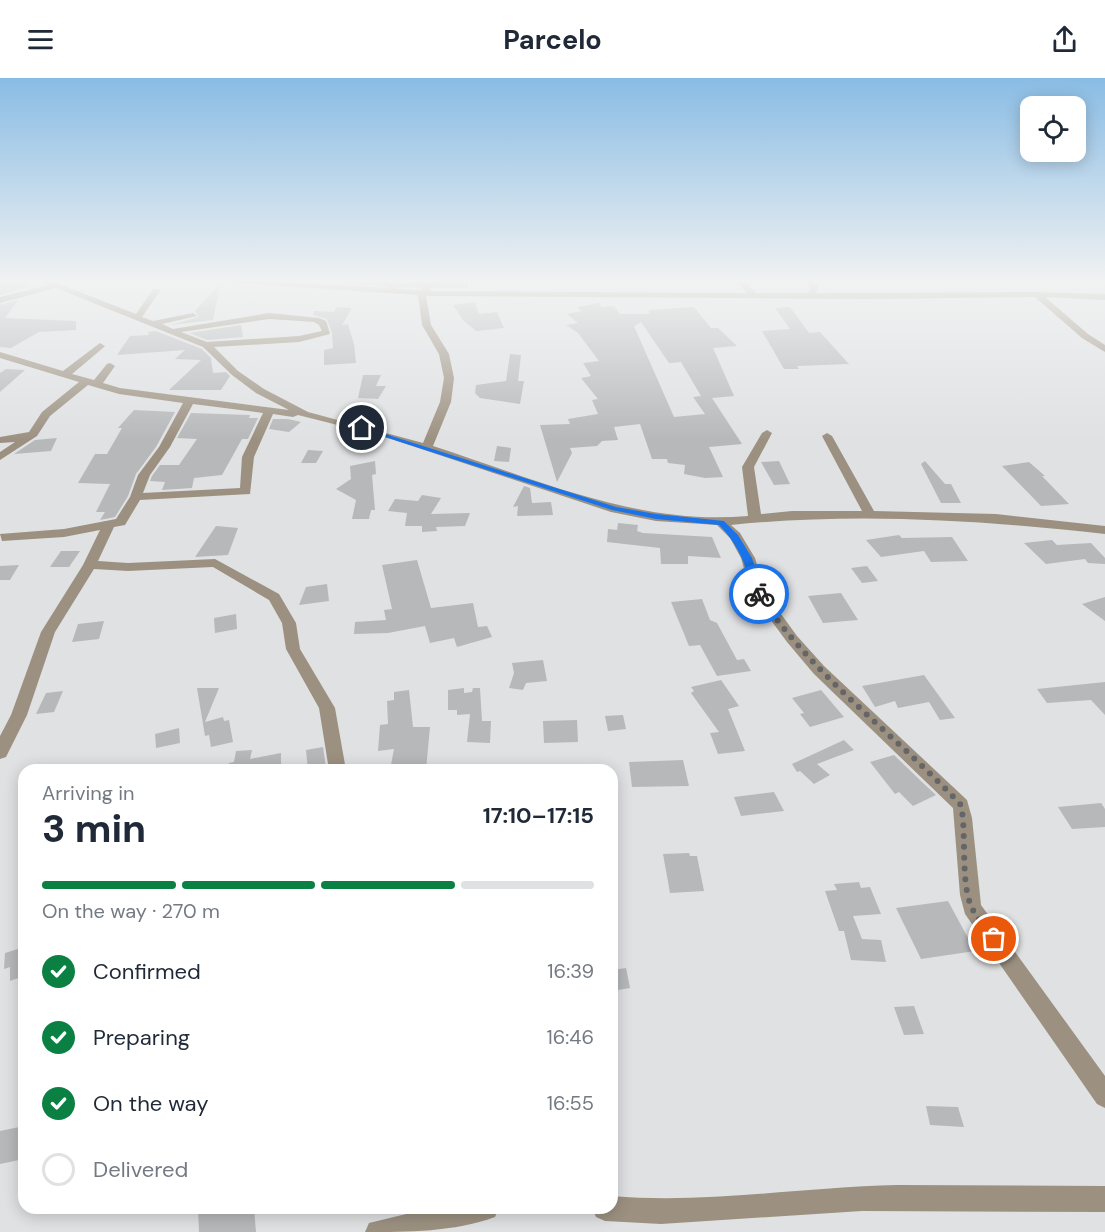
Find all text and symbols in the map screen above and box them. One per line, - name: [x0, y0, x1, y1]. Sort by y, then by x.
- text: Parcelo: [503, 22, 602, 57]
- icon: menu: [24, 23, 57, 56]
- icon: share: [1048, 23, 1081, 56]
- map controls: [1020, 96, 1086, 162]
- button: locate: [1020, 96, 1086, 162]
- pin: [336, 402, 387, 453]
- icon: home: [345, 411, 378, 444]
- courier: [729, 564, 789, 624]
- icon: bike: [743, 578, 776, 611]
- text: Arriving in: [42, 780, 134, 806]
- text: 17:10–17:15: [483, 801, 594, 830]
- text: 3 min: [42, 803, 146, 854]
- text: On the way · 270 m: [42, 898, 220, 924]
- pin: [968, 913, 1019, 964]
- icon: bag: [977, 922, 1010, 955]
- icon: check: [42, 955, 75, 988]
- text: Confirmed: [93, 957, 201, 986]
- text: 16:39: [547, 958, 594, 984]
- icon: check: [42, 1021, 75, 1054]
- text: Preparing: [93, 1023, 190, 1052]
- text: 16:46: [546, 1024, 594, 1050]
- icon: check: [42, 1087, 75, 1120]
- text: On the way: [93, 1089, 208, 1118]
- text: 16:55: [547, 1090, 594, 1116]
- text: Delivered: [93, 1155, 188, 1184]

